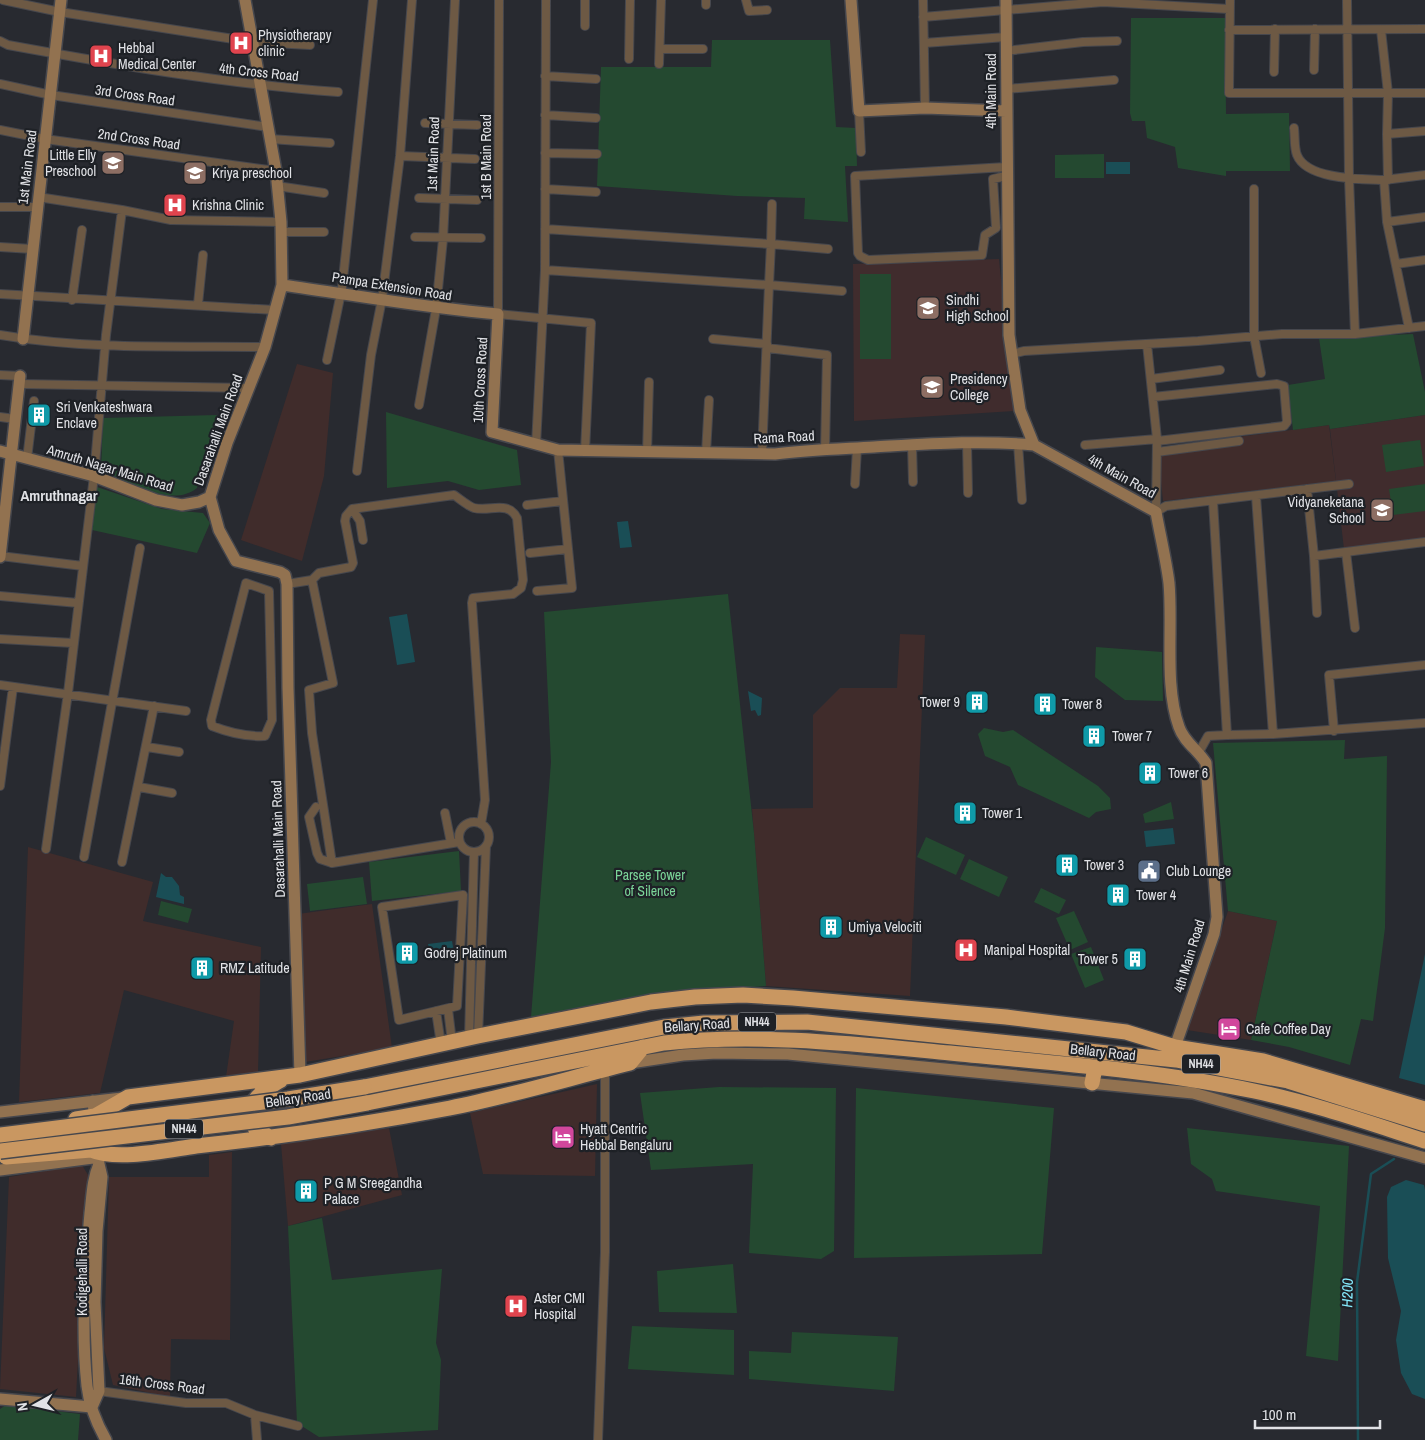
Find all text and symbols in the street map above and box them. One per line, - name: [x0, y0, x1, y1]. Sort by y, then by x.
- place label: Physiotherapy clinic: [258, 26, 332, 60]
- hospital icon: Physiotherapy clinic: [228, 30, 254, 56]
- place label: Hebbal Medical Center: [118, 39, 196, 73]
- hospital icon: Hebbal Medical Center: [88, 43, 114, 69]
- street label: 4th Main Road: [982, 53, 1000, 129]
- street label: 4th Cross Road: [218, 59, 300, 85]
- street label: 3rd Cross Road: [94, 80, 176, 110]
- street label: 1st B Main Road: [477, 114, 495, 200]
- street label: 1st Main Road: [423, 116, 443, 192]
- street label: 2nd Cross Road: [97, 124, 181, 154]
- street label: 1st Main Road: [14, 129, 40, 205]
- place label: Little Elly Preschool: [45, 146, 96, 180]
- school or university icon: Little Elly Preschool: [100, 150, 126, 176]
- school or university icon: Kriya preschool: [182, 160, 208, 186]
- place label: Kriya preschool: [212, 164, 292, 182]
- hospital icon: Krishna Clinic: [162, 192, 188, 218]
- place label: Krishna Clinic: [192, 196, 264, 214]
- street label: Pampa Extension Road: [331, 268, 453, 304]
- place label: Sindhi High School: [946, 291, 1009, 325]
- school or university icon: Sindhi High School: [915, 295, 941, 321]
- street label: 10th Cross Road: [469, 337, 491, 423]
- place label: Presidency College: [950, 370, 1008, 404]
- street label: Dasarahalli Main Road: [189, 372, 247, 488]
- school or university icon: Presidency College: [919, 374, 945, 400]
- place label: Sri Venkateshwara Enclave: [56, 398, 153, 432]
- building icon: Sri Venkateshwara Enclave: [26, 402, 52, 428]
- street label: Rama Road: [753, 426, 815, 448]
- street label: Amruth Nagar Main Road: [44, 440, 175, 496]
- street label: 4th Main Road: [1085, 450, 1159, 502]
- district label: Amruthnagar: [20, 485, 98, 506]
- place label: Vidyaneketana School: [1288, 493, 1365, 527]
- school or university icon: Vidyaneketana School: [1369, 497, 1395, 523]
- building icon: Tower 9: [964, 689, 990, 715]
- building icon: Tower 8: [1032, 691, 1058, 717]
- place label: Tower 9: [920, 693, 960, 711]
- place label: Tower 8: [1062, 695, 1102, 713]
- building icon: Tower 7: [1081, 723, 1107, 749]
- place label: Tower 7: [1112, 727, 1152, 745]
- building icon: Tower 6: [1137, 760, 1163, 786]
- place label: Tower 6: [1168, 764, 1208, 782]
- street label: Dasarahalli Main Road: [267, 780, 289, 898]
- building icon: Tower 1: [952, 800, 978, 826]
- place label: Tower 1: [982, 804, 1023, 822]
- building icon: Tower 3: [1054, 852, 1080, 878]
- place label: Tower 3: [1084, 856, 1124, 874]
- public building icon: Club Lounge: [1136, 858, 1162, 884]
- place label: Club Lounge: [1166, 862, 1231, 880]
- park label: Parsee Tower of Silence: [615, 866, 685, 900]
- building icon: Tower 4: [1105, 882, 1131, 908]
- place label: Tower 4: [1136, 886, 1177, 904]
- building icon: Umiya Velociti: [818, 914, 844, 940]
- street label: 4th Main Road: [1169, 917, 1209, 995]
- place label: Umiya Velociti: [848, 918, 922, 936]
- hospital icon: Manipal Hospital: [953, 937, 979, 963]
- building icon: Godrej Platinum: [394, 940, 420, 966]
- place label: Manipal Hospital: [984, 941, 1070, 959]
- place label: Godrej Platinum: [424, 944, 507, 962]
- building icon: Tower 5: [1122, 946, 1148, 972]
- place label: Tower 5: [1078, 950, 1118, 968]
- building icon: RMZ Latitude: [189, 955, 215, 981]
- place label: RMZ Latitude: [220, 959, 290, 977]
- road number: NH44: [738, 1012, 776, 1032]
- street label: Bellary Road: [664, 1014, 730, 1036]
- hotel icon: Cafe Coffee Day: [1216, 1016, 1242, 1042]
- place label: Cafe Coffee Day: [1246, 1020, 1331, 1038]
- street label: Bellary Road: [1069, 1040, 1137, 1064]
- road number: NH44: [1182, 1054, 1220, 1074]
- street label: Bellary Road: [264, 1085, 332, 1111]
- road number: NH44: [165, 1120, 203, 1138]
- place label: Hyatt Centric Hebbal Bengaluru: [580, 1120, 672, 1154]
- hotel icon: Hyatt Centric Hebbal Bengaluru: [550, 1124, 576, 1150]
- place label: P G M Sreegandha Palace: [324, 1174, 423, 1208]
- building icon: P G M Sreegandha Palace: [293, 1178, 319, 1204]
- street label: Kodigehalli Road: [73, 1228, 91, 1316]
- water label: H200: [1336, 1278, 1358, 1308]
- place label: Aster CMI Hospital: [533, 1289, 585, 1323]
- hospital icon: Aster CMI Hospital: [503, 1293, 529, 1319]
- street label: 16th Cross Road: [118, 1370, 206, 1398]
- north arrow: [10, 1380, 60, 1430]
- scale bar: [1255, 1398, 1380, 1430]
- text: N: [13, 1401, 32, 1412]
- text: 100 m: [1262, 1404, 1296, 1425]

